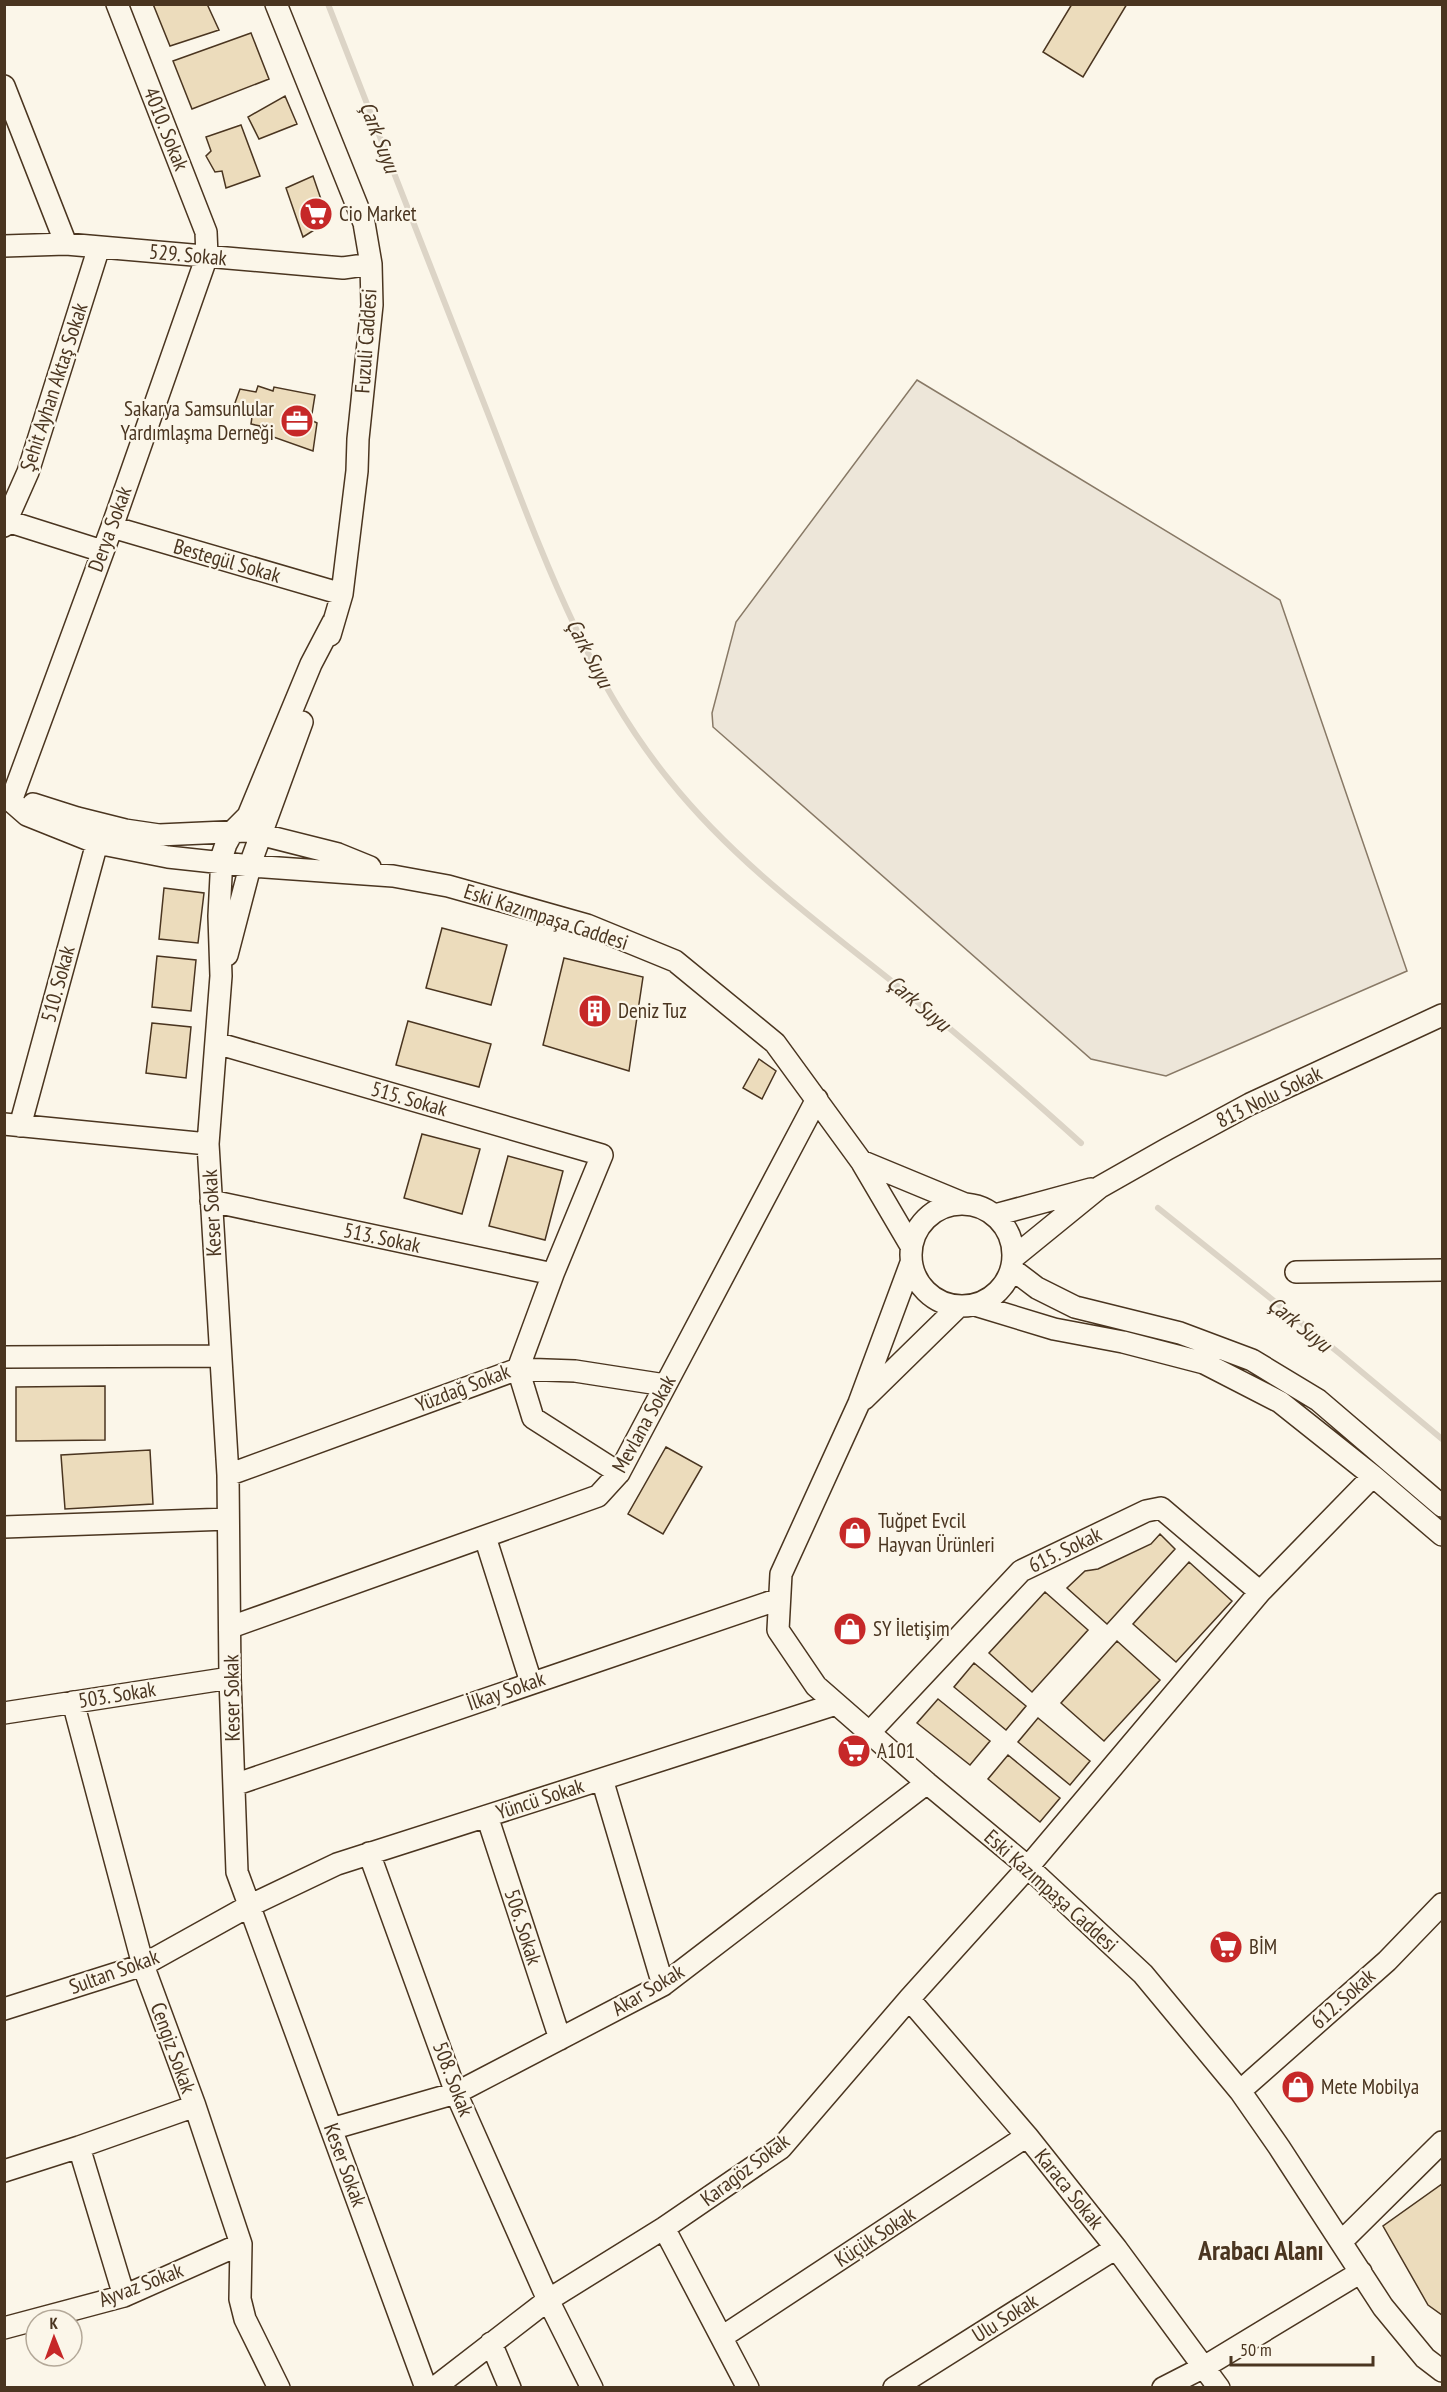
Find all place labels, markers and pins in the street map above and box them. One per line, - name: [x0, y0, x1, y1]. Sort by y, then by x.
- supermarket icon: Cio Market: [298, 196, 334, 232]
- place label: Cio Market: [339, 200, 417, 227]
- place label: Sakarya Samsunlular Yardımlaşma Derneği: [120, 395, 274, 446]
- office icon: Sakarya Samsunlular Yardımlaşma Derneği: [279, 403, 315, 439]
- building icon: Deniz Tuz: [577, 993, 613, 1029]
- place label: Deniz Tuz: [618, 997, 687, 1024]
- place label: Tuğpet Evcil Hayvan Ürünleri: [878, 1507, 995, 1558]
- shop icon: Tuğpet Evcil Hayvan Ürünleri: [837, 1515, 873, 1551]
- shop icon: SY İletişim: [832, 1611, 868, 1647]
- place label: SY İletişim: [873, 1615, 950, 1642]
- supermarket icon: A101: [836, 1733, 872, 1769]
- place label: A101: [877, 1737, 915, 1764]
- supermarket icon: BİM: [1208, 1929, 1244, 1965]
- place label: BİM: [1249, 1933, 1277, 1960]
- shop icon: Mete Mobilya: [1280, 2069, 1316, 2105]
- place label: Mete Mobilya: [1321, 2073, 1419, 2100]

